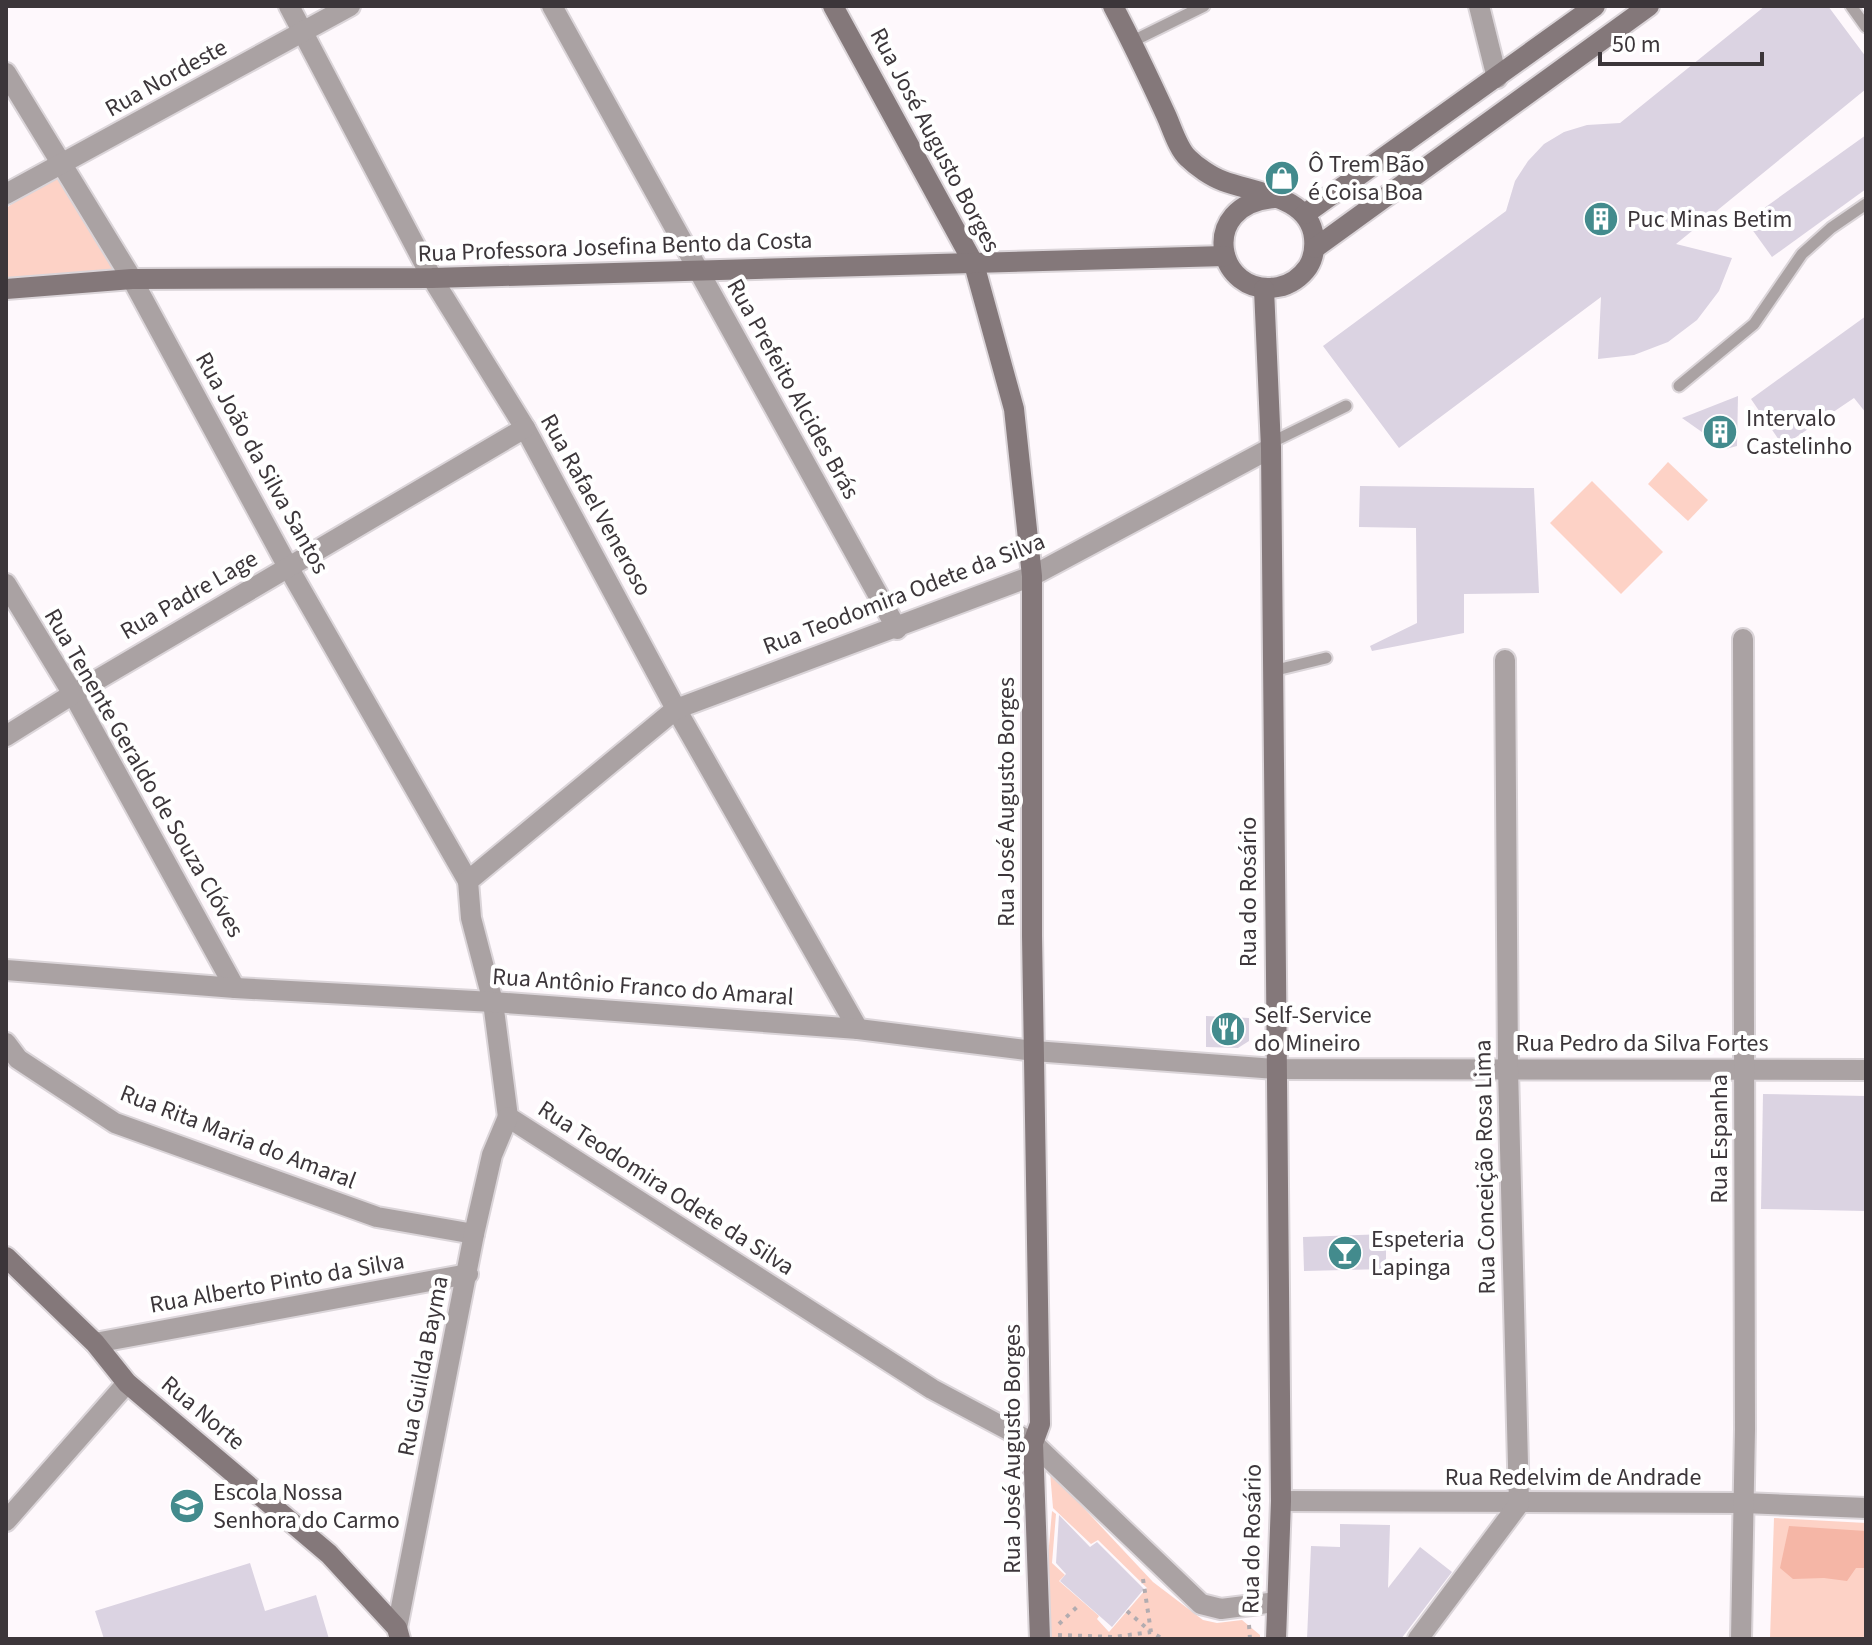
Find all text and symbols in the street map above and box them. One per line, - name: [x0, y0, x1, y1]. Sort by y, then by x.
- scale bar: [1600, 16, 1762, 66]
- street label: Rua José Augusto Borges: [861, 21, 1009, 259]
- text: 50 m: [1612, 27, 1661, 62]
- street label: Rua Nordeste: [99, 30, 233, 126]
- place label: Ô Trem Bão é Coisa Boa: [1308, 147, 1424, 210]
- shop icon: Ô Trem Bão é Coisa Boa: [1263, 159, 1301, 197]
- building icon: Puc Minas Betim: [1582, 200, 1620, 238]
- place label: Puc Minas Betim: [1627, 202, 1793, 237]
- street label: Rua Professora Josefina Bento da Costa: [417, 223, 813, 271]
- street label: Rua Prefeito Alcides Brás: [718, 272, 868, 506]
- street label: Rua João da Silva Santos: [186, 346, 338, 580]
- place label: Intervalo Castelinho: [1746, 401, 1852, 464]
- street label: Rua Rafael Veneroso: [531, 407, 661, 603]
- building icon: Intervalo Castelinho: [1701, 413, 1739, 451]
- street label: Rua Teodomira Odete da Silva: [758, 524, 1050, 664]
- street label: Rua Padre Lage: [114, 541, 264, 649]
- street label: Rua Tenente Geraldo de Souza Clóves: [35, 602, 253, 944]
- street label: Rua José Augusto Borges: [989, 677, 1024, 927]
- street label: Rua do Rosário: [1231, 817, 1266, 967]
- street label: Rua Antônio Franco do Amaral: [491, 959, 795, 1015]
- place label: Self-Service do Mineiro: [1254, 998, 1372, 1061]
- restaurant icon: Self-Service do Mineiro: [1209, 1010, 1247, 1048]
- street label: Rua Pedro da Silva Fortes: [1515, 1026, 1769, 1061]
- street label: Rua Conceição Rosa Lima: [1465, 1039, 1505, 1295]
- street label: Rua Espanha: [1702, 1074, 1737, 1204]
- street label: Rua Rita Maria do Amaral: [115, 1076, 361, 1198]
- street label: Rua Teodomira Odete da Silva: [531, 1092, 801, 1284]
- place label: Espeteria Lapinga: [1371, 1222, 1465, 1285]
- bar icon: Espeteria Lapinga: [1326, 1234, 1364, 1272]
- street label: Rua Alberto Pinto da Silva: [147, 1243, 407, 1323]
- street label: Rua Guilda Bayma: [388, 1273, 458, 1459]
- street label: Rua José Augusto Borges: [995, 1324, 1030, 1574]
- street label: Rua Norte: [153, 1367, 253, 1459]
- street label: Rua Redelvim de Andrade: [1445, 1460, 1701, 1495]
- street label: Rua do Rosário: [1233, 1463, 1271, 1615]
- place label: Escola Nossa Senhora do Carmo: [213, 1475, 400, 1538]
- school or university icon: Escola Nossa Senhora do Carmo: [168, 1487, 206, 1525]

